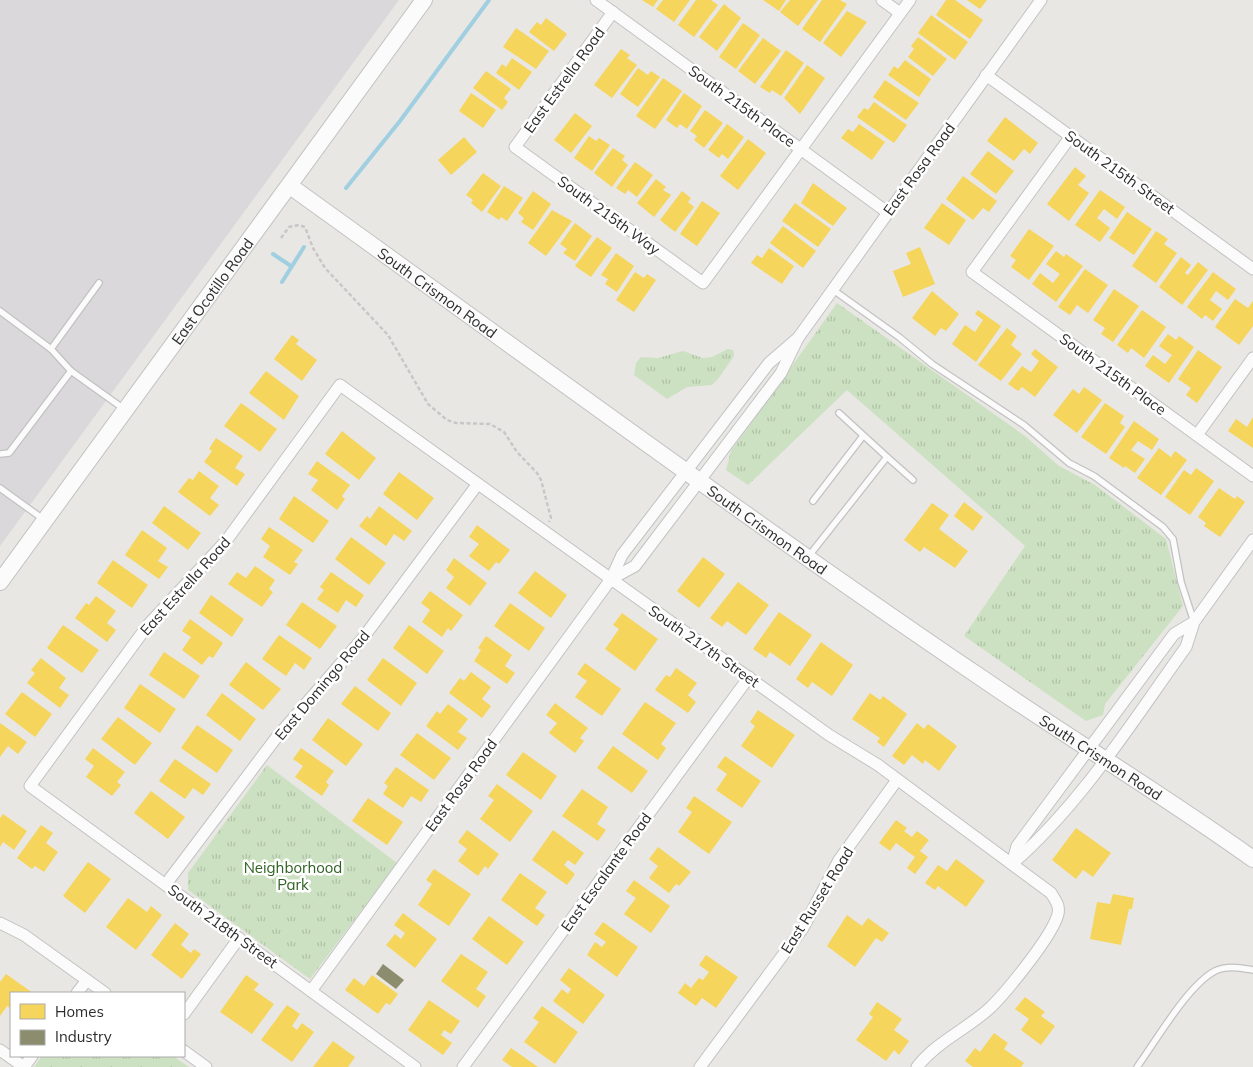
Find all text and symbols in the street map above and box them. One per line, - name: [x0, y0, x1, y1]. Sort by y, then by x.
- street label: East Estrella Road: [519, 23, 609, 137]
- street label: South 215th Place: [685, 61, 799, 151]
- street label: East Rosa Road: [879, 119, 959, 219]
- street label: South 215th Street: [1061, 126, 1179, 218]
- street label: South 215th Way: [554, 171, 664, 259]
- street label: East Ocotillo Road: [167, 234, 257, 348]
- street label: South Crismon Road: [374, 243, 501, 342]
- street label: South 215th Place: [1056, 329, 1170, 419]
- street label: South Crismon Road: [704, 480, 831, 578]
- street label: East Estrella Road: [136, 533, 234, 639]
- street label: South 217th Street: [645, 601, 763, 691]
- street label: East Domingo Road: [270, 626, 374, 744]
- street label: South Crismon Road: [1036, 710, 1166, 804]
- street label: East Rosa Road: [421, 735, 501, 835]
- street label: East Escalante Road: [557, 809, 655, 935]
- street label: East Russet Road: [777, 843, 857, 957]
- park label: Neighborhood Park: [244, 858, 342, 894]
- street label: South 218th Street: [164, 880, 282, 972]
- legend: [10, 992, 185, 1057]
- text: Homes: [55, 1002, 104, 1021]
- text: Industry: [55, 1027, 112, 1046]

